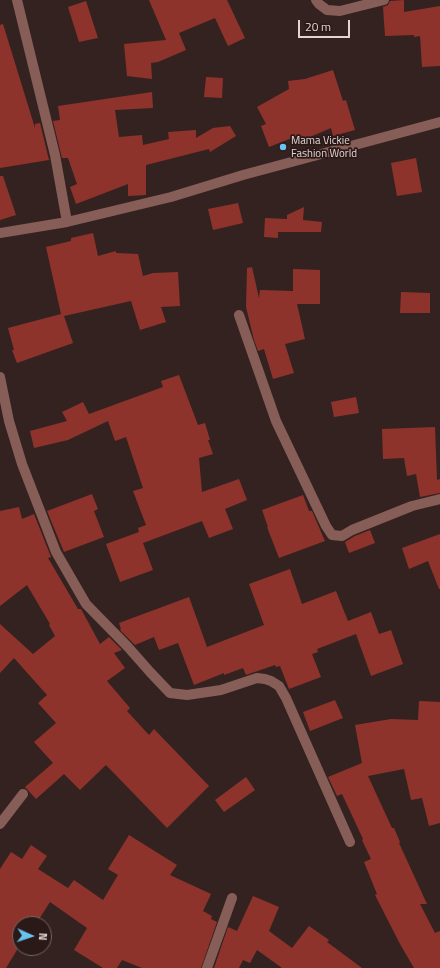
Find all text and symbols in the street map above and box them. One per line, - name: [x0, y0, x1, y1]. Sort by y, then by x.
- scale bar: [300, 12, 352, 38]
- text: 20 m: [305, 17, 331, 36]
- place label: Mama Vickie Fashion World: [291, 134, 357, 160]
- marker: Mama Vickie Fashion World: [278, 142, 288, 152]
- north arrow: [12, 916, 52, 956]
- text: N: [35, 932, 51, 941]

